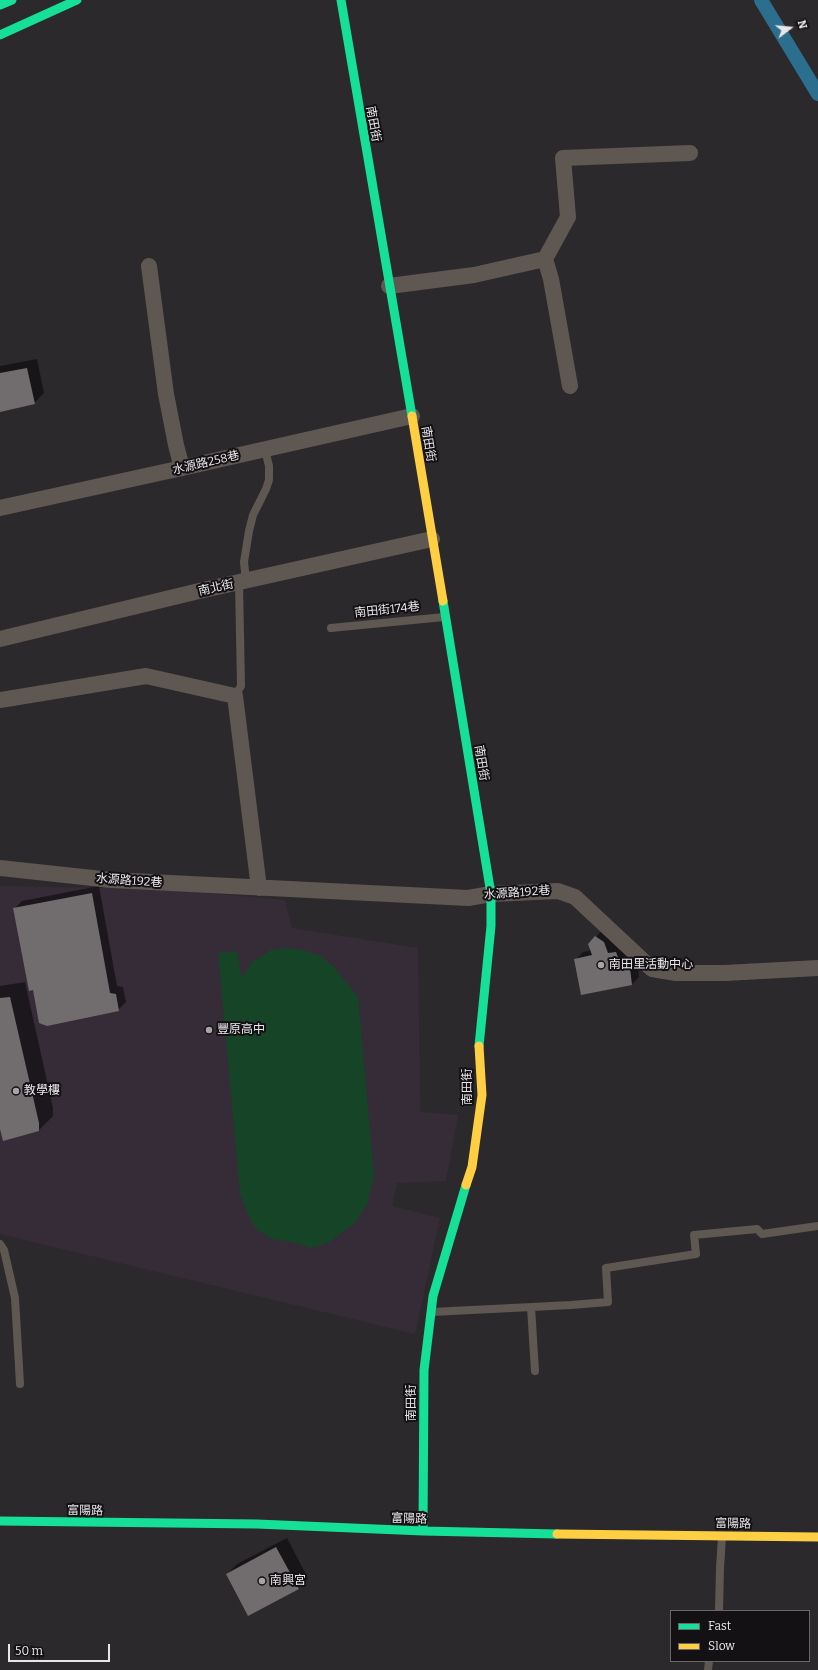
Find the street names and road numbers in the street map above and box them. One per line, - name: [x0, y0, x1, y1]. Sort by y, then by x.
- street label: 南田街: [363, 105, 383, 143]
- street label: 南田街: [418, 425, 438, 463]
- street label: 水源路258巷: [171, 448, 241, 478]
- street label: 南北街: [197, 577, 235, 599]
- street label: 南田街174巷: [354, 599, 420, 621]
- street label: 南田街: [471, 744, 491, 782]
- street label: 水源路192巷: [95, 872, 163, 890]
- street label: 水源路192巷: [483, 884, 551, 902]
- street label: 南田街: [461, 1069, 475, 1105]
- street label: 南田街: [405, 1385, 419, 1421]
- street label: 富陽路: [67, 1503, 103, 1519]
- street label: 富陽路: [391, 1511, 427, 1527]
- street label: 富陽路: [715, 1516, 751, 1532]

